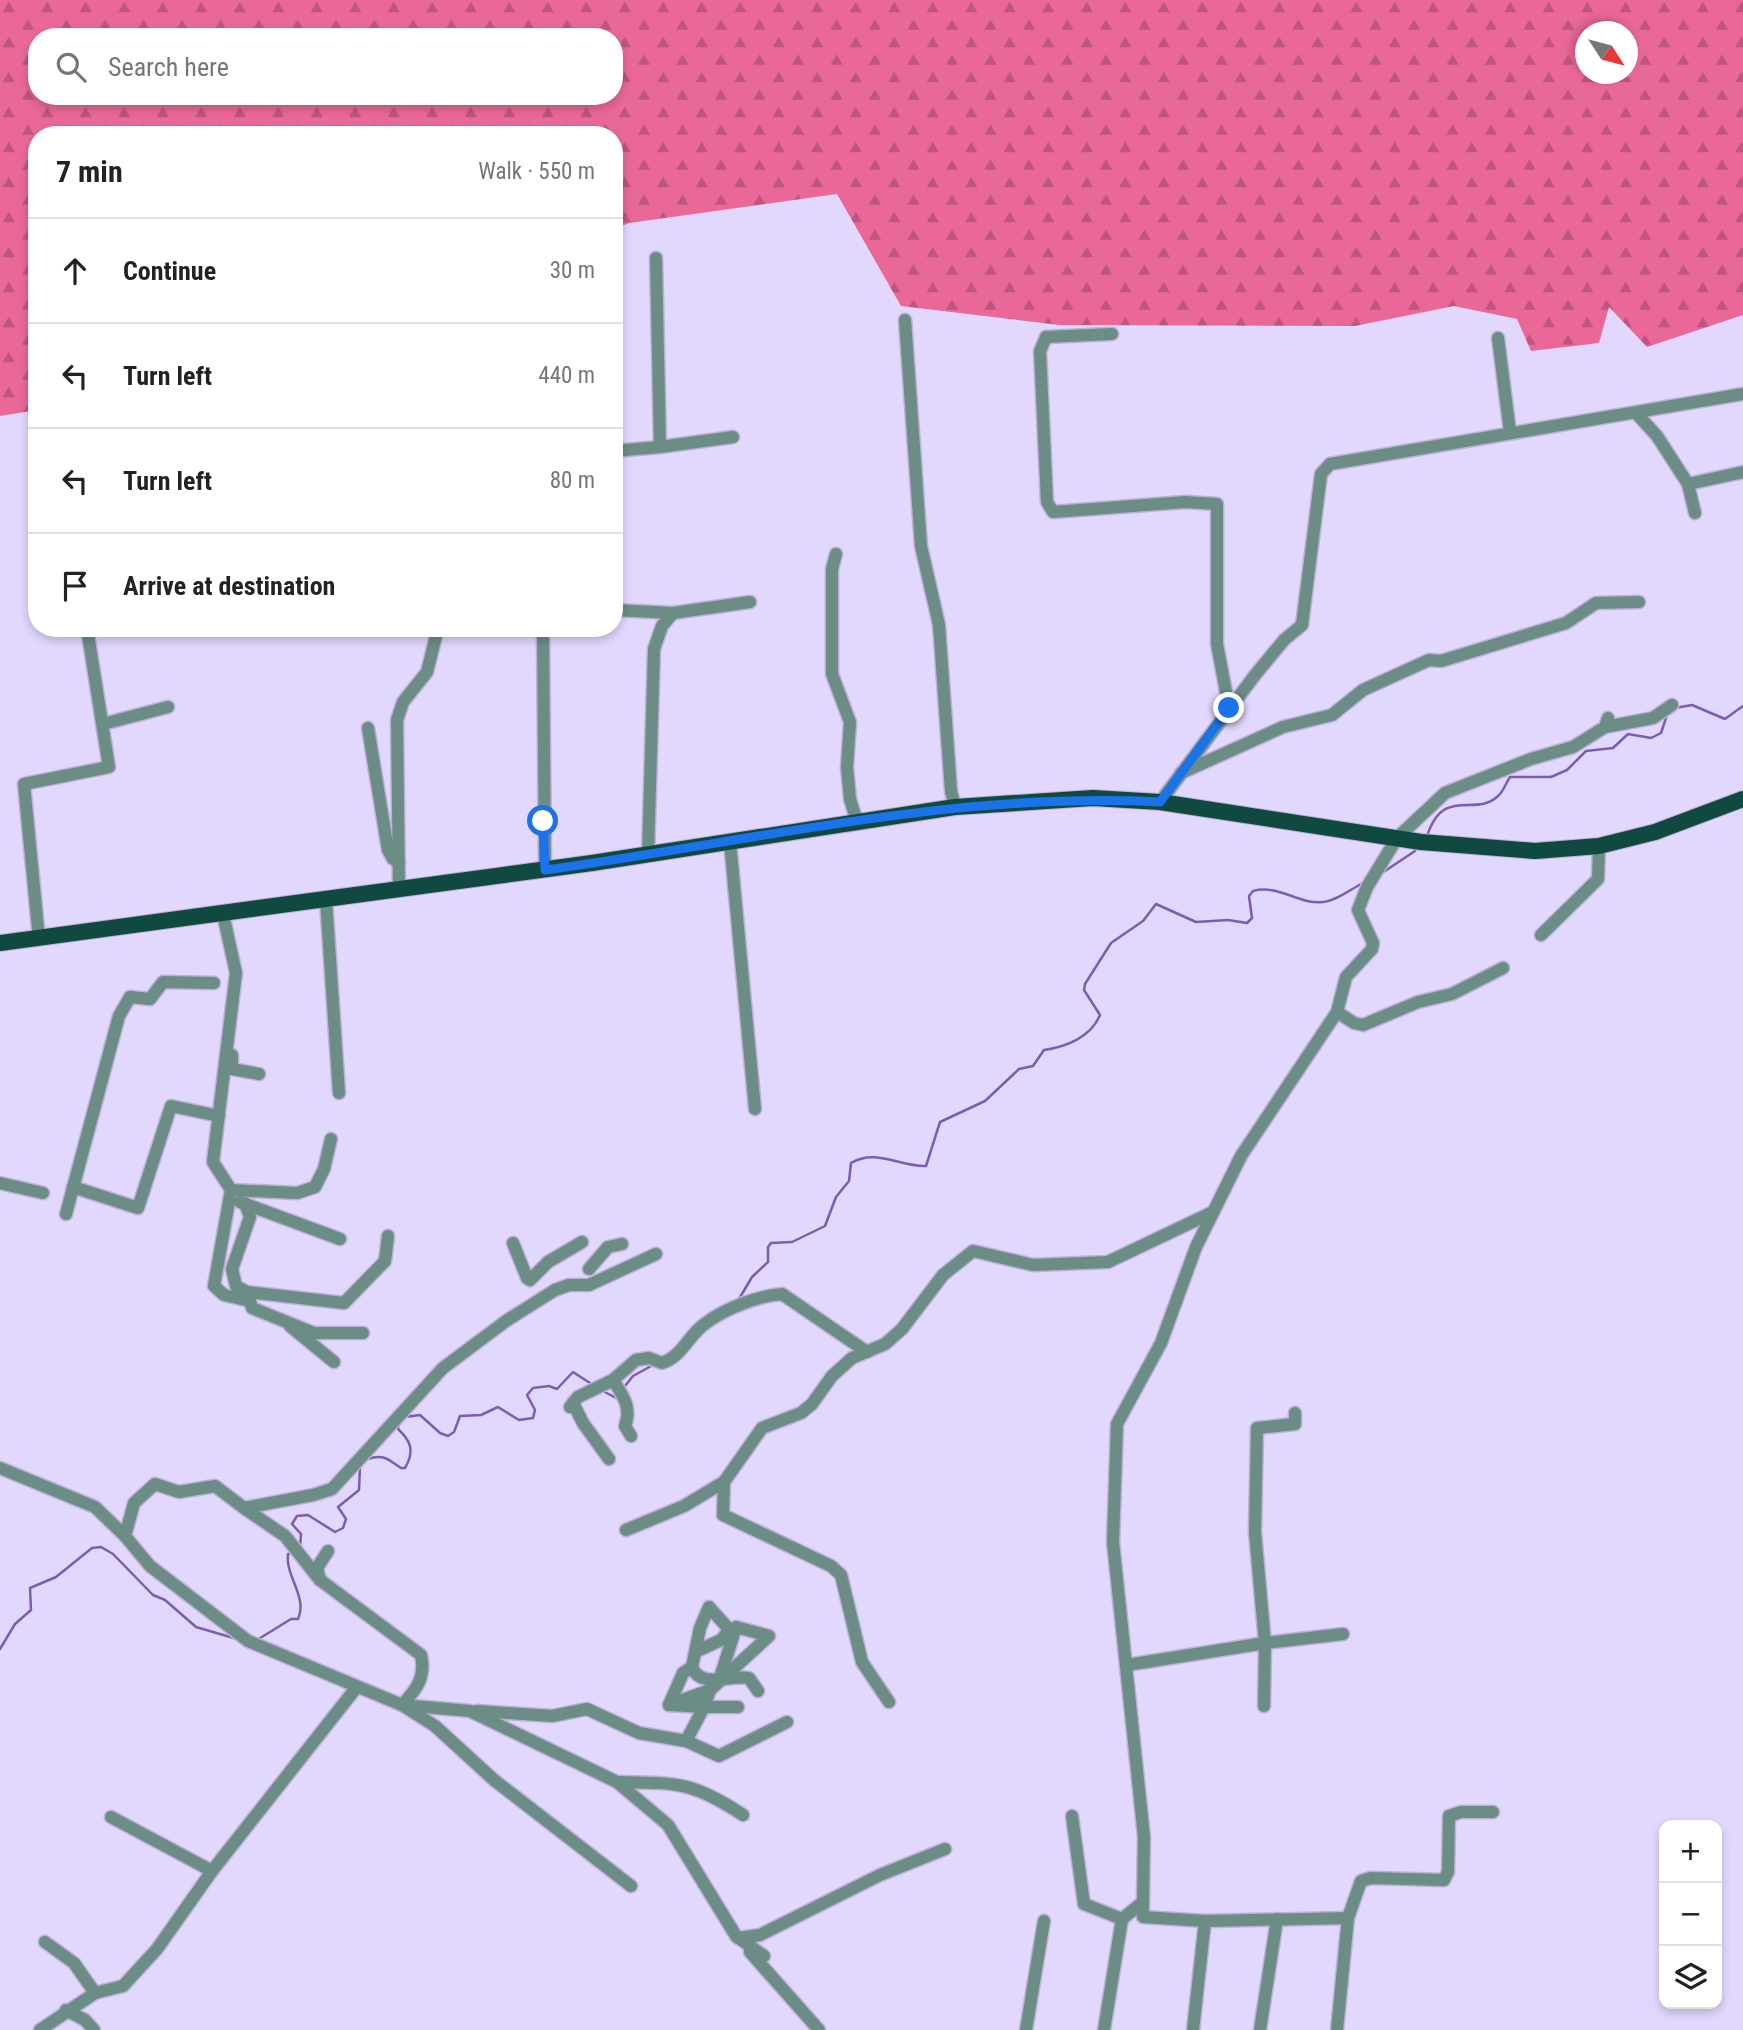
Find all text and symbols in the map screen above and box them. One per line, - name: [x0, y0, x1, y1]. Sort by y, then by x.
- north arrow: [1575, 21, 1638, 84]
- search box: [28, 28, 623, 105]
- icon: search: [52, 48, 90, 86]
- text: Search here: [108, 52, 229, 82]
- text: 7 min: [56, 154, 123, 189]
- text: Walk · 550 m: [478, 158, 595, 185]
- icon: ahead: [56, 252, 94, 290]
- text: Continue: [123, 256, 216, 286]
- text: 30 m: [550, 257, 595, 284]
- icon: left: [56, 357, 94, 395]
- text: Turn left: [123, 361, 212, 391]
- text: 440 m: [538, 362, 595, 389]
- icon: left: [56, 462, 94, 500]
- text: Turn left: [123, 466, 212, 496]
- text: 80 m: [550, 467, 595, 494]
- icon: arrive: [56, 567, 94, 605]
- text: Arrive at destination: [123, 571, 335, 601]
- route end: [1213, 692, 1244, 723]
- route start: [527, 805, 558, 836]
- map controls: [1659, 1820, 1722, 2009]
- button: +: [1659, 1820, 1722, 1883]
- button: −: [1659, 1883, 1722, 1946]
- button: layers: [1659, 1946, 1722, 2009]

